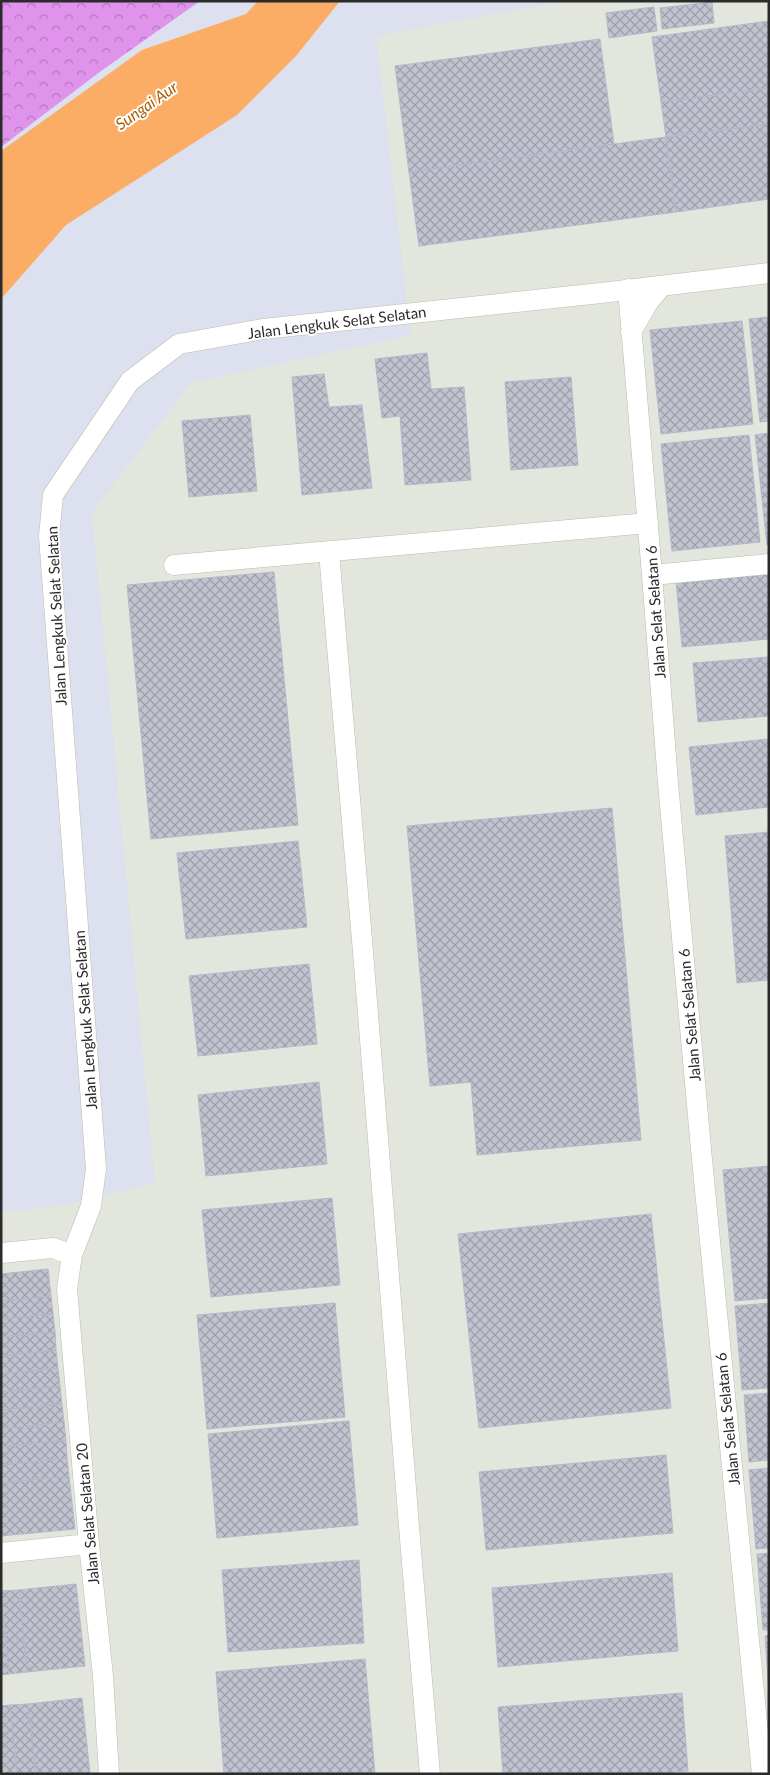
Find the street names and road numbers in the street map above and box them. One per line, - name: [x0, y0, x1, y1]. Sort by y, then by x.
- street label: Jalan Lengkuk Selat Selatan: [247, 302, 427, 342]
- street label: Jalan Lengkuk Selat Selatan: [42, 526, 70, 706]
- street label: Jalan Selat Selatan 6: [641, 545, 669, 679]
- street label: Jalan Lengkuk Selat Selatan: [70, 930, 100, 1110]
- street label: Jalan Selat Selatan 6: [674, 947, 704, 1082]
- street label: Jalan Selat Selatan 6: [711, 1351, 743, 1486]
- street label: Jalan Selat Selatan 20: [72, 1442, 102, 1586]

